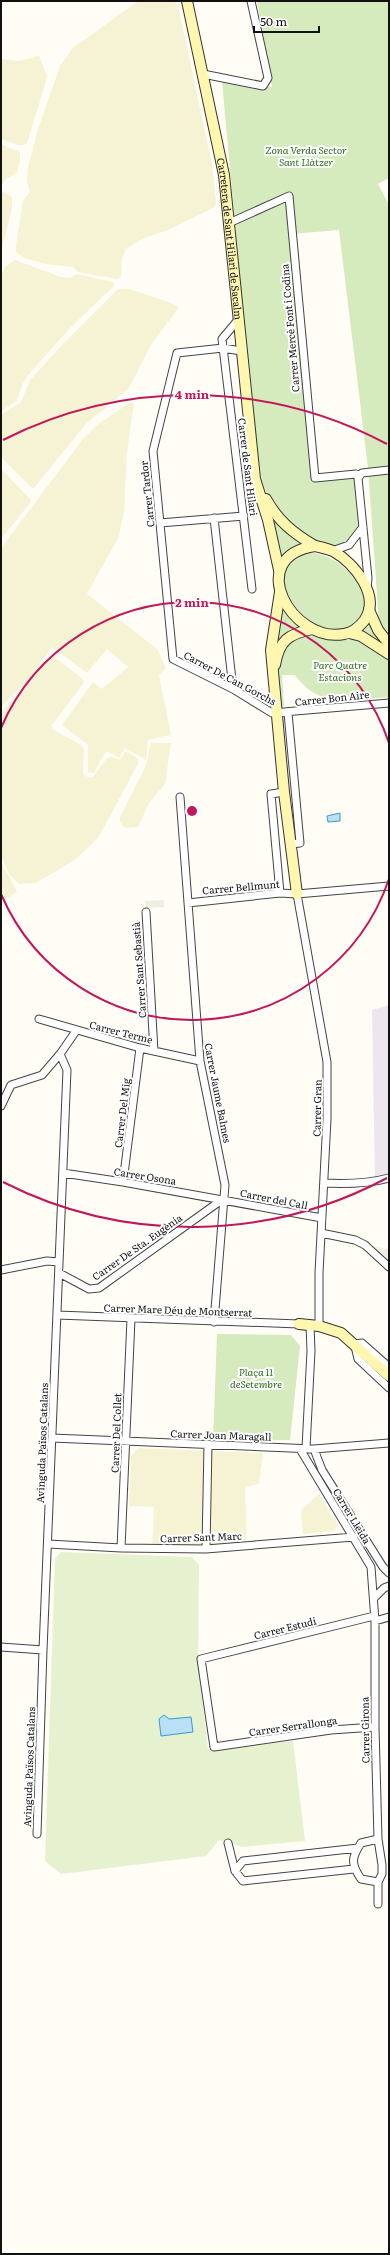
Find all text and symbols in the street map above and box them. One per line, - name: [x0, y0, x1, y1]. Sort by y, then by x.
- scale bar: [254, 8, 319, 34]
- text: 50 m: [260, 12, 287, 30]
- park label: Zona Verda Sector Sant Llàtzer: [265, 142, 347, 169]
- street label: Carretera de Sant Hilari de Sacalm: [214, 156, 247, 321]
- street label: Carrer Mercè Font i Codina: [276, 263, 303, 393]
- text: 4 min: [175, 385, 210, 403]
- street label: Carrer de Sant Hilari: [235, 417, 262, 517]
- street label: Carrer Tardor: [136, 460, 157, 528]
- text: 2 min: [175, 593, 209, 611]
- street label: Carrer De Can Gorchs: [181, 647, 280, 709]
- park label: Parc Quatre Estacions: [313, 657, 367, 684]
- street label: Carrer Bon Aire: [294, 686, 370, 709]
- centre of rings: [185, 804, 199, 818]
- street label: Carrer Bellmunt: [202, 876, 280, 897]
- street label: Carrer Sant Sebastià: [128, 921, 149, 1019]
- street label: Carrer Terme: [88, 1016, 154, 1047]
- street label: Carrer Jaume Balmes: [201, 1042, 236, 1145]
- street label: Carrer Del Mig: [110, 1077, 133, 1149]
- street label: Carrer Gran: [308, 1079, 325, 1137]
- street label: Carrer Osona: [113, 1163, 178, 1188]
- street label: Carrer del Call: [239, 1185, 310, 1213]
- street label: Carrer De Sta. Eugènia: [89, 1209, 185, 1283]
- street label: Carrer Mare Déu de Montserrat: [104, 1299, 253, 1320]
- park label: Plaça 11 deSetembre: [230, 1364, 282, 1391]
- street label: Avinguda Països Catalans: [32, 1382, 51, 1503]
- street label: Carrer Del Collet: [107, 1393, 124, 1473]
- street label: Carrer Joan Maragall: [170, 1425, 272, 1444]
- street label: Carrer Lleida: [330, 1485, 375, 1547]
- street label: Carrer Sant Marc: [160, 1528, 242, 1545]
- street label: Carrer Estudi: [252, 1612, 318, 1643]
- street label: Carrer Girona: [356, 1696, 373, 1763]
- street label: Avinguda Països Catalans: [19, 1706, 38, 1827]
- street label: Carrer Serrallonga: [248, 1712, 339, 1739]

